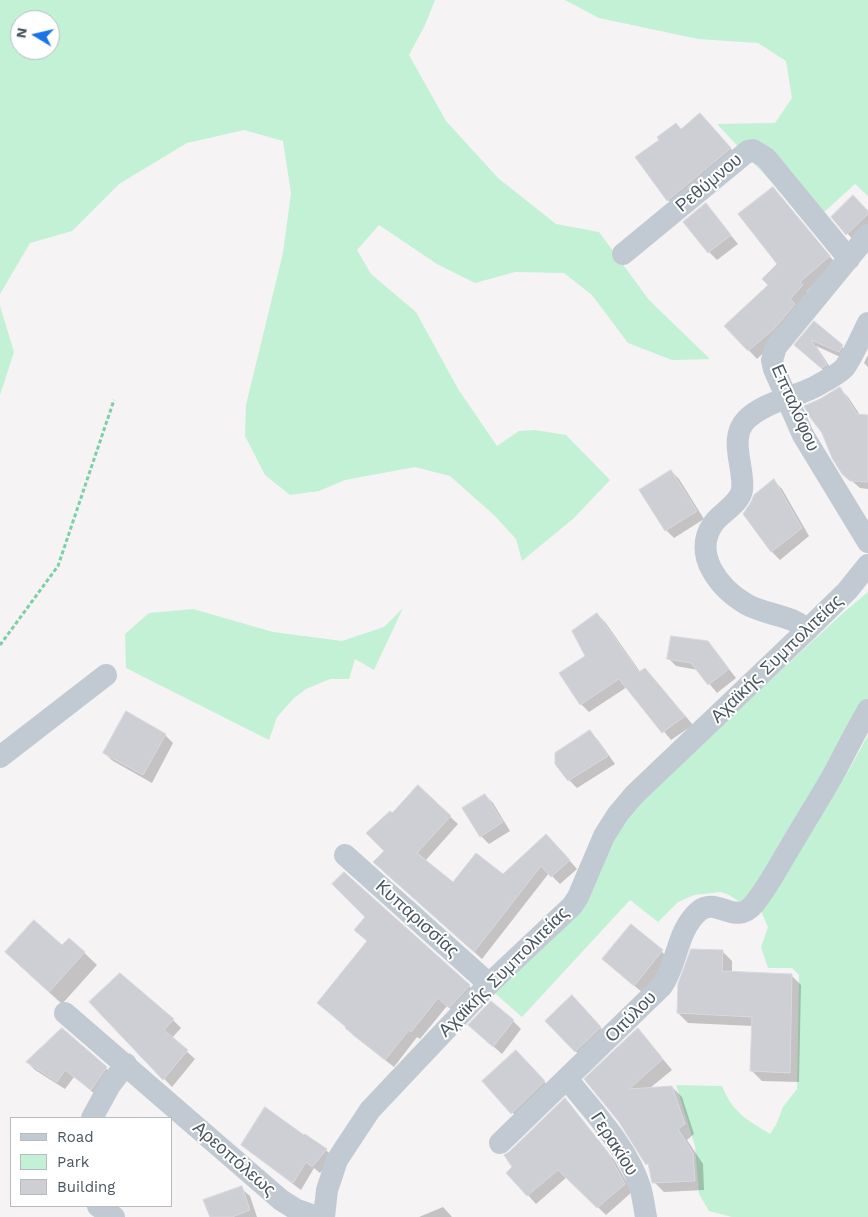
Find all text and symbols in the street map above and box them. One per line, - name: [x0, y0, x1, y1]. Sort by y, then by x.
- north arrow: [10, 10, 60, 60]
- text: N: [12, 26, 30, 39]
- street label: Ρεθύμνου: [671, 149, 747, 217]
- street label: Επταλόφου: [766, 361, 824, 455]
- street label: Αχαϊκής Συμπολιτείας: [706, 590, 848, 728]
- street label: Κυπαρισσίας: [371, 876, 463, 962]
- street label: Αχαϊκής Συμπολιτείας: [434, 902, 574, 1042]
- street label: Οιτύλου: [601, 987, 661, 1047]
- street label: Γερακίου: [585, 1108, 643, 1180]
- legend: [10, 1117, 172, 1207]
- street label: Αρεοπόλεως: [188, 1117, 280, 1201]
- text: Road: [57, 1128, 94, 1146]
- text: Park: [57, 1153, 89, 1171]
- text: Building: [57, 1178, 115, 1196]

